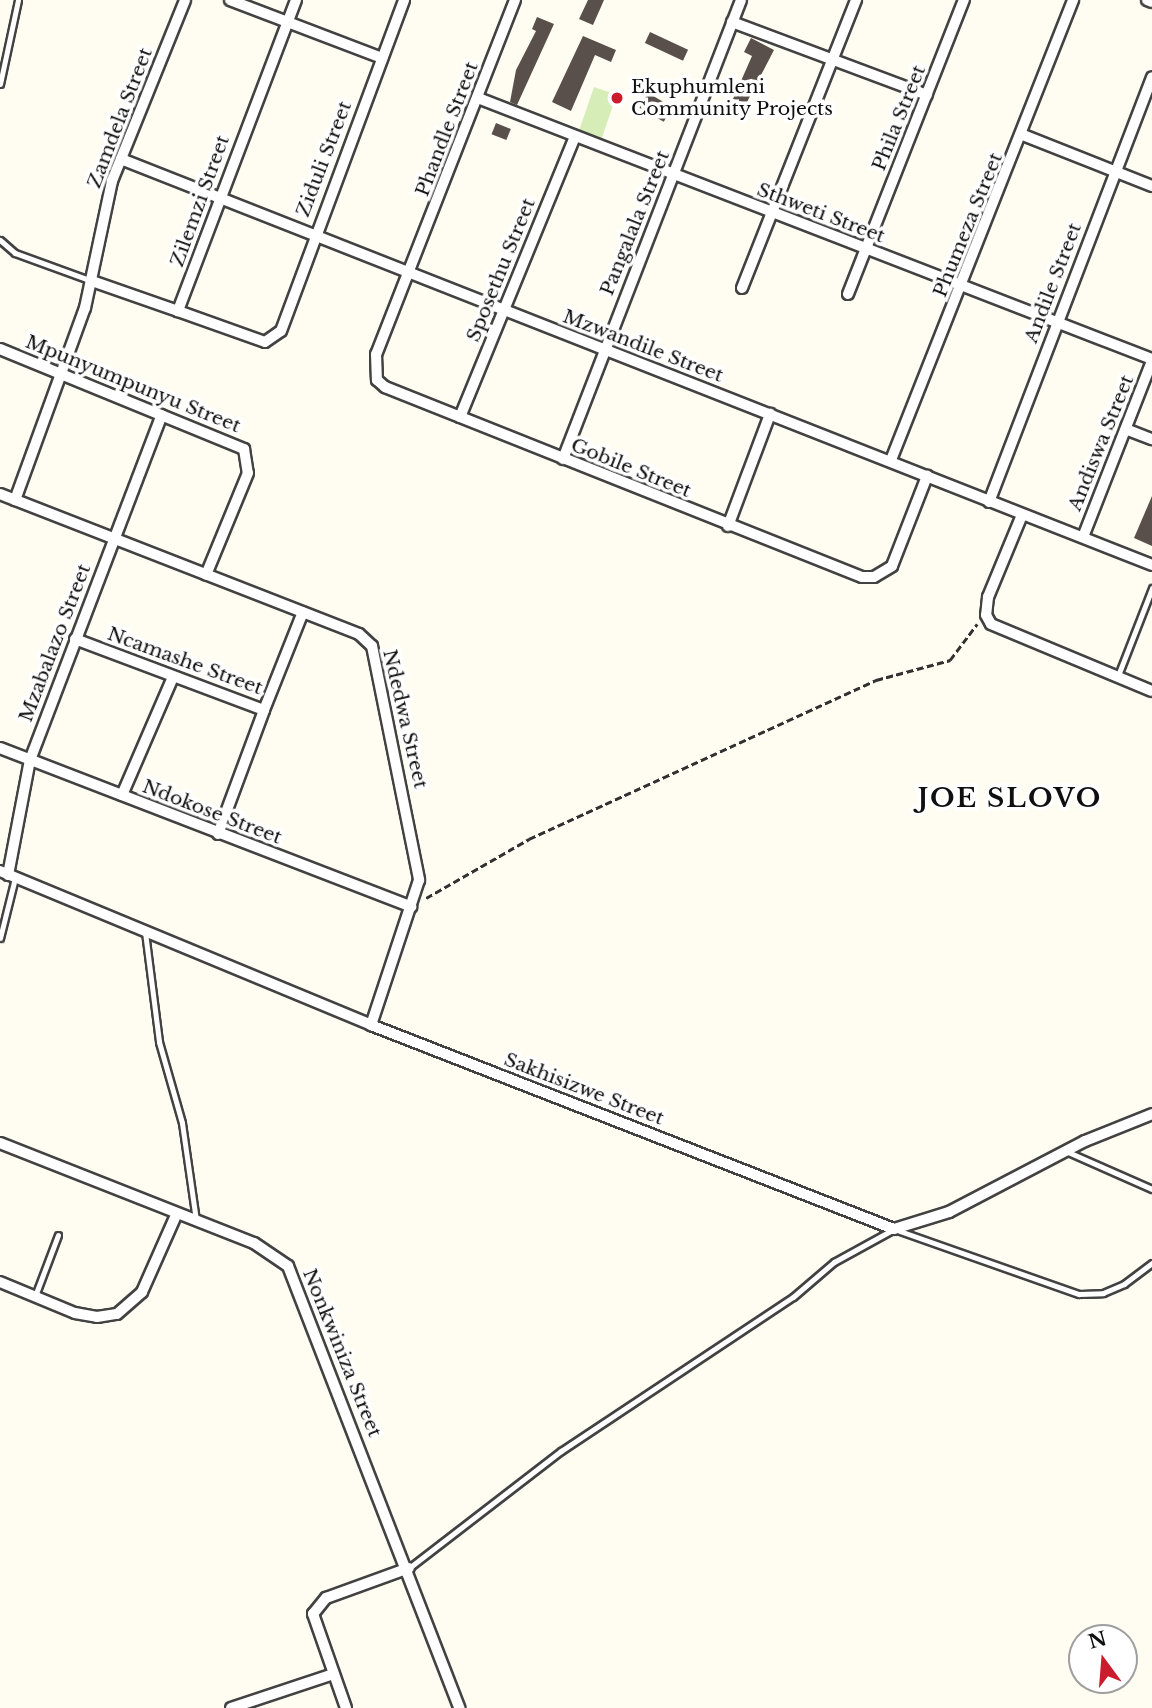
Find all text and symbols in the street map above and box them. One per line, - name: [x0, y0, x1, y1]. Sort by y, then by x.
- street label: Zamdela Street: [83, 45, 157, 191]
- street label: Phandle Street: [411, 59, 483, 199]
- street label: Phila Street: [867, 62, 931, 174]
- place label: Ekuphumleni Community Projects: [631, 76, 834, 120]
- marker: Ekuphumleni Community Projects: [609, 90, 625, 106]
- street label: Ziduli Street: [292, 98, 356, 220]
- street label: Zilemzi Street: [166, 132, 234, 270]
- street label: Pangalala Street: [596, 147, 674, 299]
- street label: Phumeza Street: [929, 149, 1007, 301]
- street label: Sthweti Street: [754, 178, 888, 248]
- street label: Sposethu Street: [462, 195, 540, 345]
- street label: Andile Street: [1020, 220, 1086, 346]
- street label: Mzwandile Street: [560, 305, 726, 387]
- street label: Mpunyumpunyu Street: [22, 330, 244, 438]
- street label: Andiswa Street: [1063, 372, 1139, 514]
- street label: Gobile Street: [568, 434, 694, 502]
- street label: Mzabalazo Street: [14, 561, 96, 725]
- street label: Ncamashe Street: [104, 622, 266, 700]
- street label: Ndedwa Street: [378, 647, 432, 791]
- street label: Ndokose Street: [139, 775, 285, 849]
- district label: JOE SLOVO: [919, 783, 1101, 815]
- street label: Sakhisizwe Street: [501, 1048, 667, 1130]
- street label: Nonkwiniza Street: [298, 1265, 386, 1441]
- north arrow: [1068, 1624, 1138, 1694]
- text: N: [1086, 1627, 1109, 1654]

